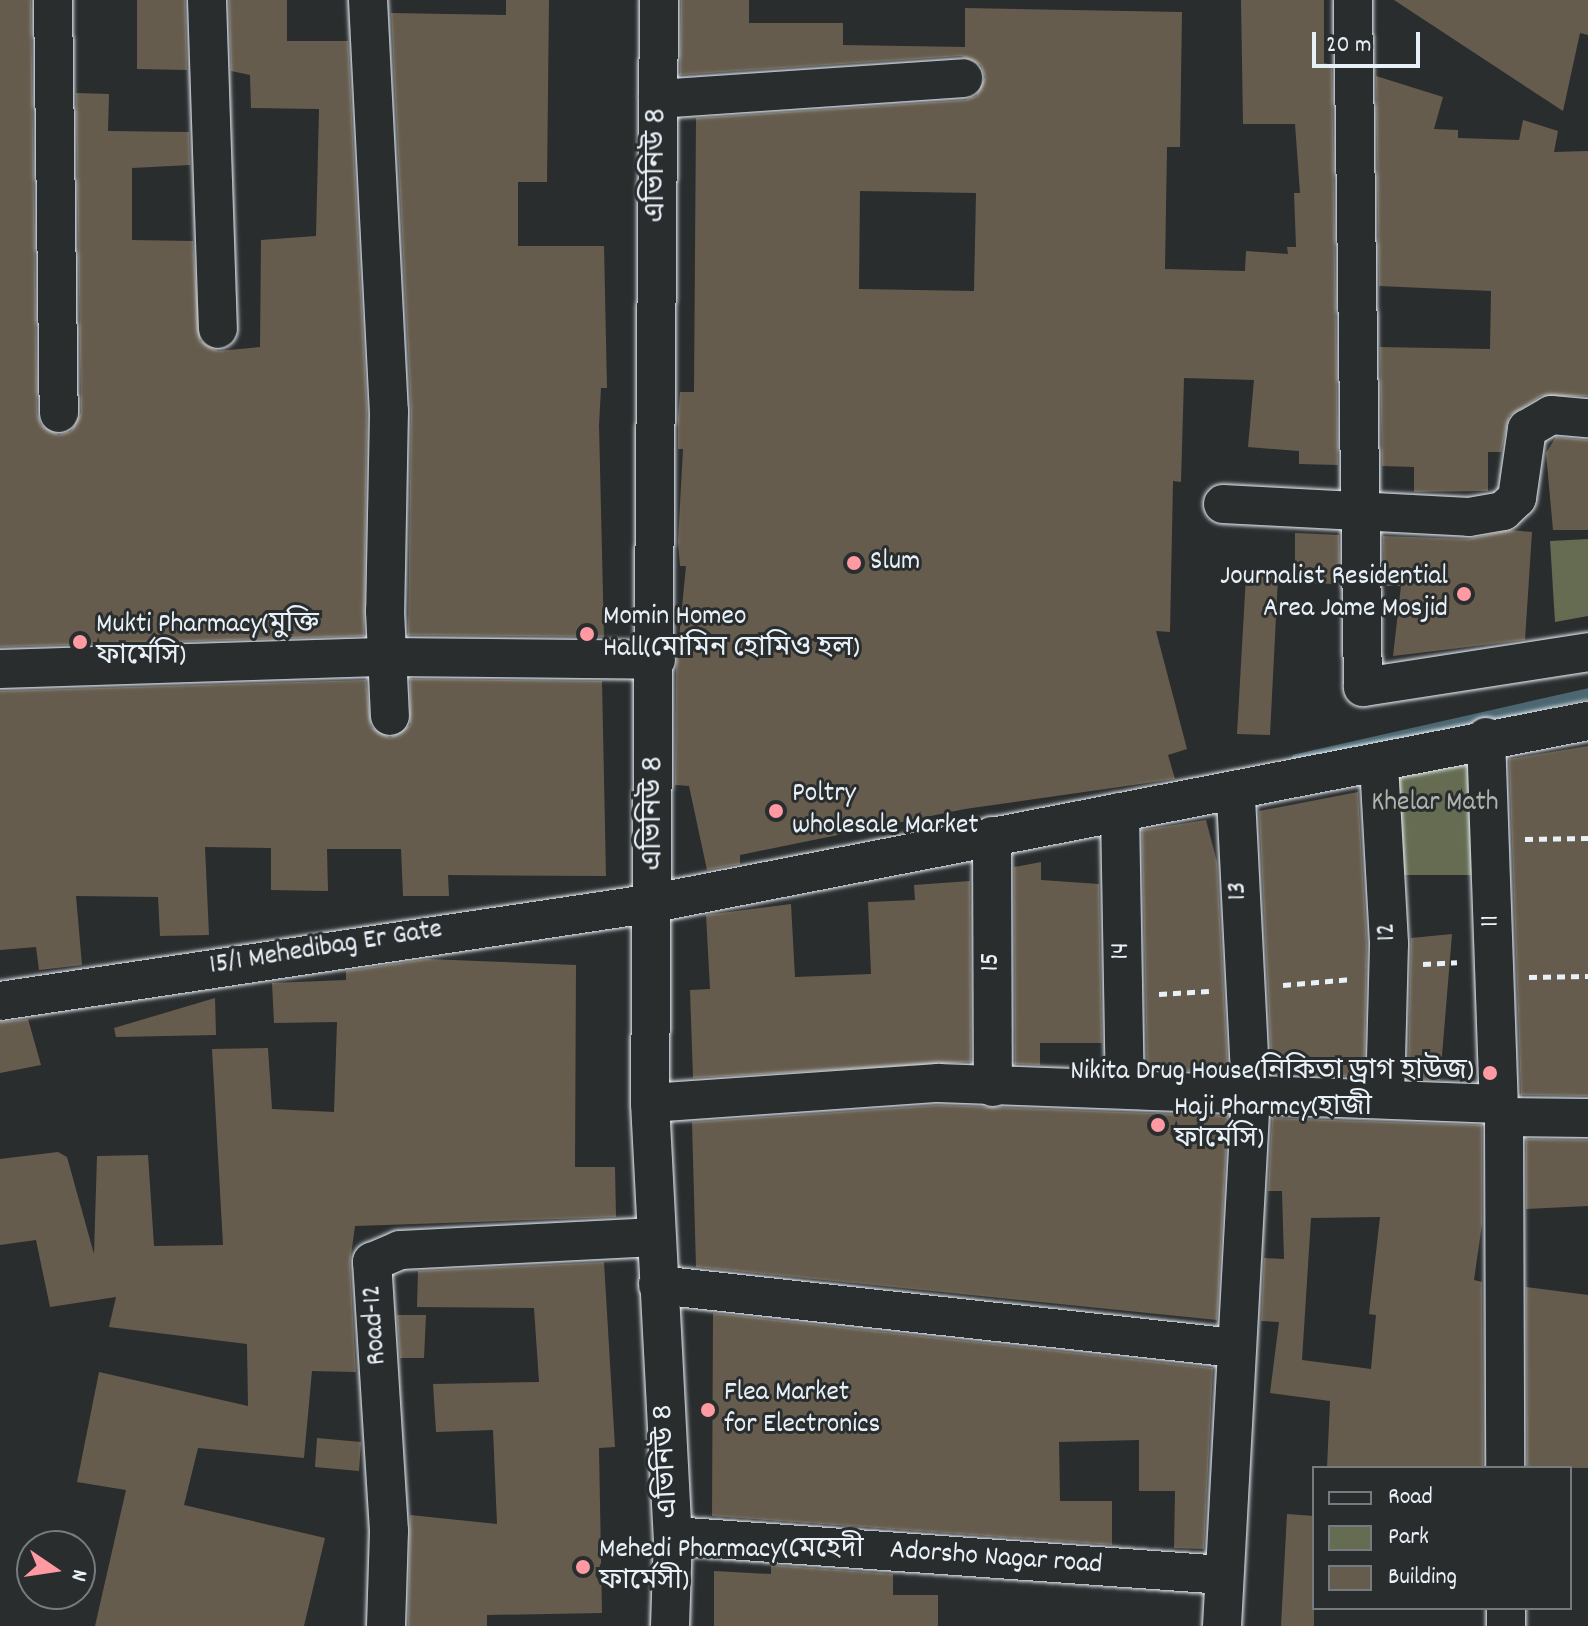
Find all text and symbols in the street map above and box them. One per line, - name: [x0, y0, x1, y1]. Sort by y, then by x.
- scale bar: [1316, 16, 1424, 66]
- text: 20 m: [1326, 29, 1372, 63]
- street label: এভিনিউ ৪: [641, 108, 675, 222]
- place label: Slum: [870, 546, 920, 580]
- marker: Slum: [845, 554, 863, 572]
- place label: Journalist Residential Area Jame Mosjid: [1220, 561, 1448, 627]
- marker: Journalist Residential Area Jame Mosjid: [1455, 585, 1473, 603]
- place label: Momin Homeo Hall(মোমিন হোমিও হল): [603, 601, 860, 667]
- place label: Mukti Pharmacy(মুক্তি ফার্মেসি): [96, 609, 319, 675]
- marker: Momin Homeo Hall(মোমিন হোমিও হল): [578, 625, 596, 643]
- marker: Mukti Pharmacy(মুক্তি ফার্মেসি): [71, 633, 89, 651]
- street label: এভিনিউ ৪: [638, 756, 672, 870]
- place label: Poltry wholesale Market: [792, 778, 979, 844]
- park label: Khelar Math: [1371, 787, 1499, 821]
- marker: Poltry wholesale Market: [767, 802, 785, 820]
- street label: 13: [1222, 881, 1256, 901]
- street label: 15/1 Mehedibag Er Gate: [207, 914, 445, 984]
- street label: 11: [1475, 914, 1509, 928]
- street label: 12: [1371, 922, 1405, 942]
- street label: 14: [1105, 942, 1139, 960]
- street label: 15: [975, 952, 1009, 972]
- place label: Nikita Drug House(নিকিতা ড্রাগ হাউজ): [1070, 1056, 1474, 1090]
- marker: Nikita Drug House(নিকিতা ড্রাগ হাউজ): [1481, 1064, 1499, 1082]
- place label: Haji Pharmcy(হাজী ফার্মেসি): [1174, 1092, 1372, 1158]
- marker: Haji Pharmcy(হাজী ফার্মেসি): [1149, 1116, 1167, 1134]
- street label: Road-12: [356, 1284, 396, 1366]
- place label: Flea Market for Electronics: [724, 1377, 880, 1443]
- marker: Flea Market for Electronics: [699, 1401, 717, 1419]
- street label: এভিনিউ ৪: [648, 1403, 688, 1519]
- legend: [1312, 1466, 1572, 1610]
- text: Road: [1388, 1481, 1433, 1515]
- text: Park: [1388, 1521, 1429, 1555]
- north arrow: [16, 1530, 96, 1610]
- place label: Mehedi Pharmacy(মেহেদী ফার্মেসী): [599, 1534, 864, 1600]
- street label: Adorsho Nagar road: [889, 1535, 1103, 1583]
- marker: Mehedi Pharmacy(মেহেদী ফার্মেসী): [574, 1558, 592, 1576]
- text: Building: [1388, 1561, 1457, 1595]
- text: N: [62, 1566, 94, 1584]

